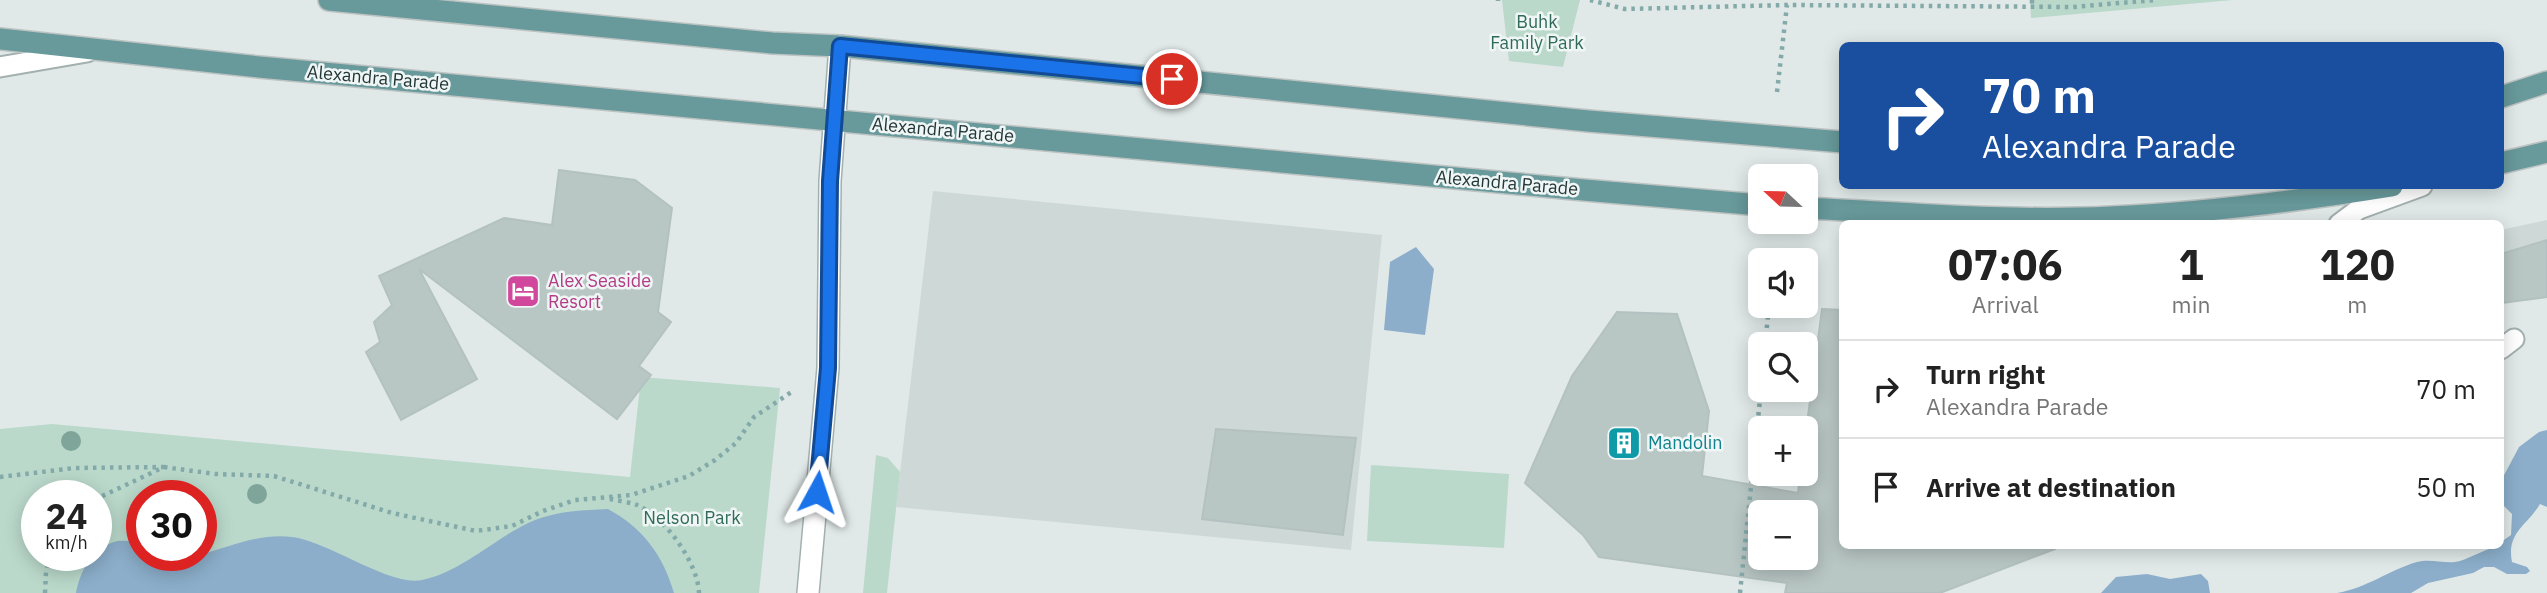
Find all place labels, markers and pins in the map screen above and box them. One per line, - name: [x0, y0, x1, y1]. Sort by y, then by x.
- pin: [1142, 49, 1202, 109]
- place label: Alex Seaside Resort: [548, 269, 651, 313]
- hotel icon: Alex Seaside Resort: [504, 272, 542, 310]
- building icon: Mandolin: [1605, 424, 1643, 462]
- place label: Mandolin: [1648, 431, 1723, 454]

